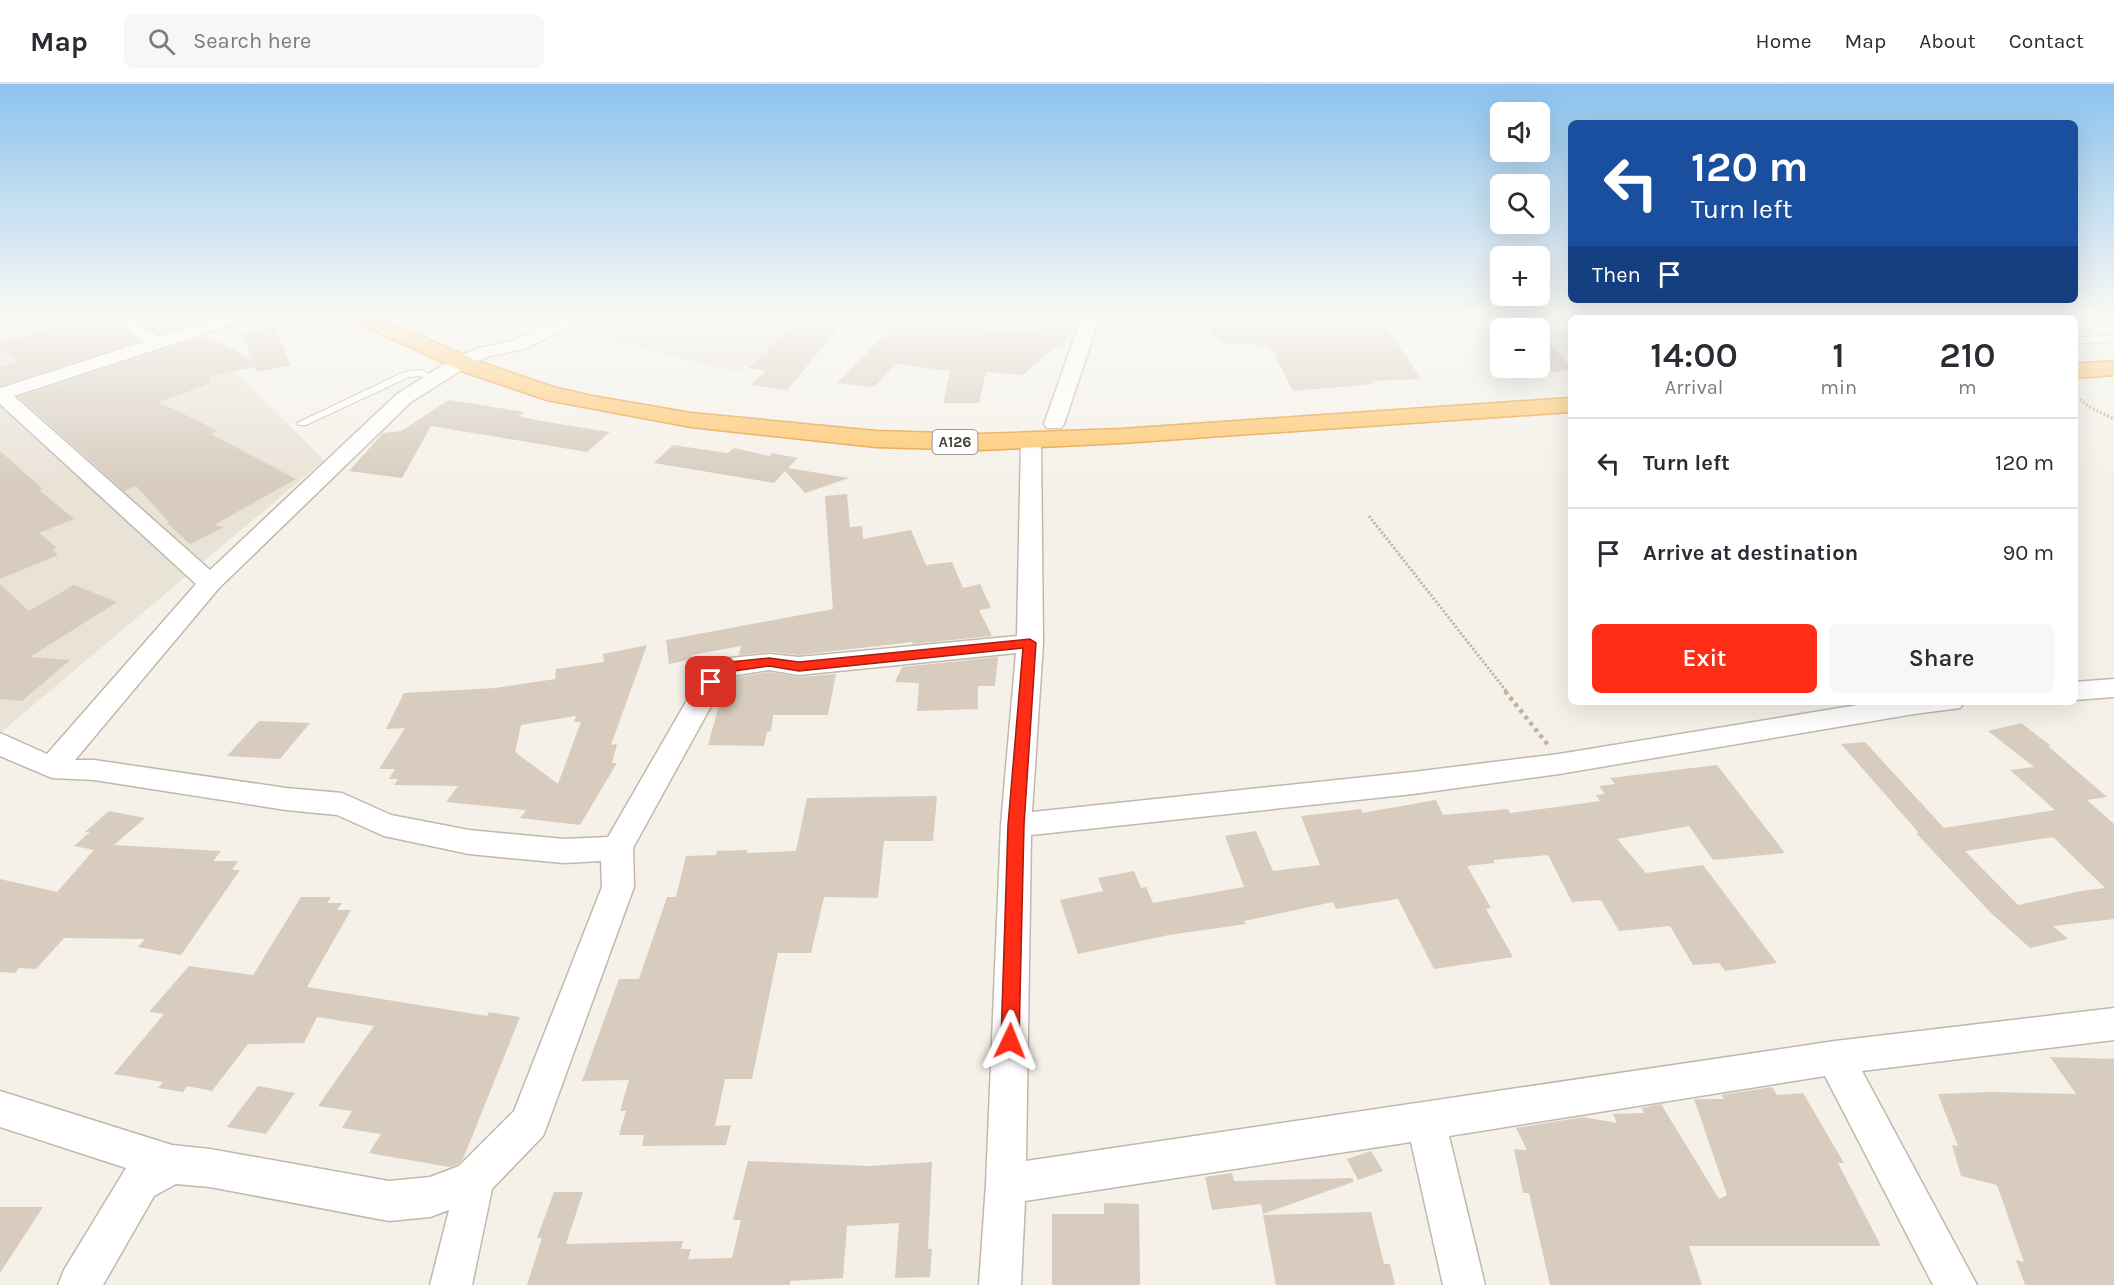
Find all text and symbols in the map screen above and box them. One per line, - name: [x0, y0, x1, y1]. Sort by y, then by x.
- search box: [124, 14, 544, 68]
- text: Map: [30, 25, 88, 58]
- icon: search: [145, 25, 178, 58]
- text: Search here: [193, 28, 311, 54]
- text: Home: [1756, 29, 1812, 53]
- text: Map: [1845, 29, 1886, 53]
- text: About: [1919, 29, 1976, 53]
- text: Contact: [2009, 29, 2084, 53]
- map controls: [1490, 102, 1550, 378]
- button: sound: [1490, 102, 1550, 162]
- text: 120 m: [1691, 142, 1808, 192]
- icon: left: [1592, 144, 1670, 222]
- button: search: [1490, 174, 1550, 234]
- text: Turn left: [1691, 193, 1792, 225]
- button: +: [1490, 246, 1550, 306]
- icon: arrive: [1653, 258, 1686, 291]
- text: Then: [1592, 262, 1641, 288]
- button: −: [1490, 318, 1550, 378]
- text: 14:00: [1650, 334, 1738, 376]
- text: 1: [1832, 334, 1845, 376]
- text: 210: [1939, 334, 1996, 376]
- text: Arrival: [1665, 376, 1723, 399]
- text: min: [1820, 376, 1857, 399]
- text: m: [1958, 376, 1977, 399]
- road number: A126: [932, 430, 978, 454]
- icon: left: [1592, 447, 1625, 480]
- text: Turn left: [1643, 450, 1730, 476]
- text: 120 m: [1995, 450, 2054, 476]
- icon: arrive: [1592, 537, 1625, 570]
- text: Arrive at destination: [1643, 540, 1858, 566]
- text: 90 m: [2002, 540, 2054, 566]
- button: Exit: [1592, 624, 1817, 693]
- button: Share: [1829, 624, 2054, 693]
- pin: [685, 656, 736, 707]
- icon: arrive: [694, 665, 727, 698]
- position arrow: [978, 1009, 1042, 1073]

